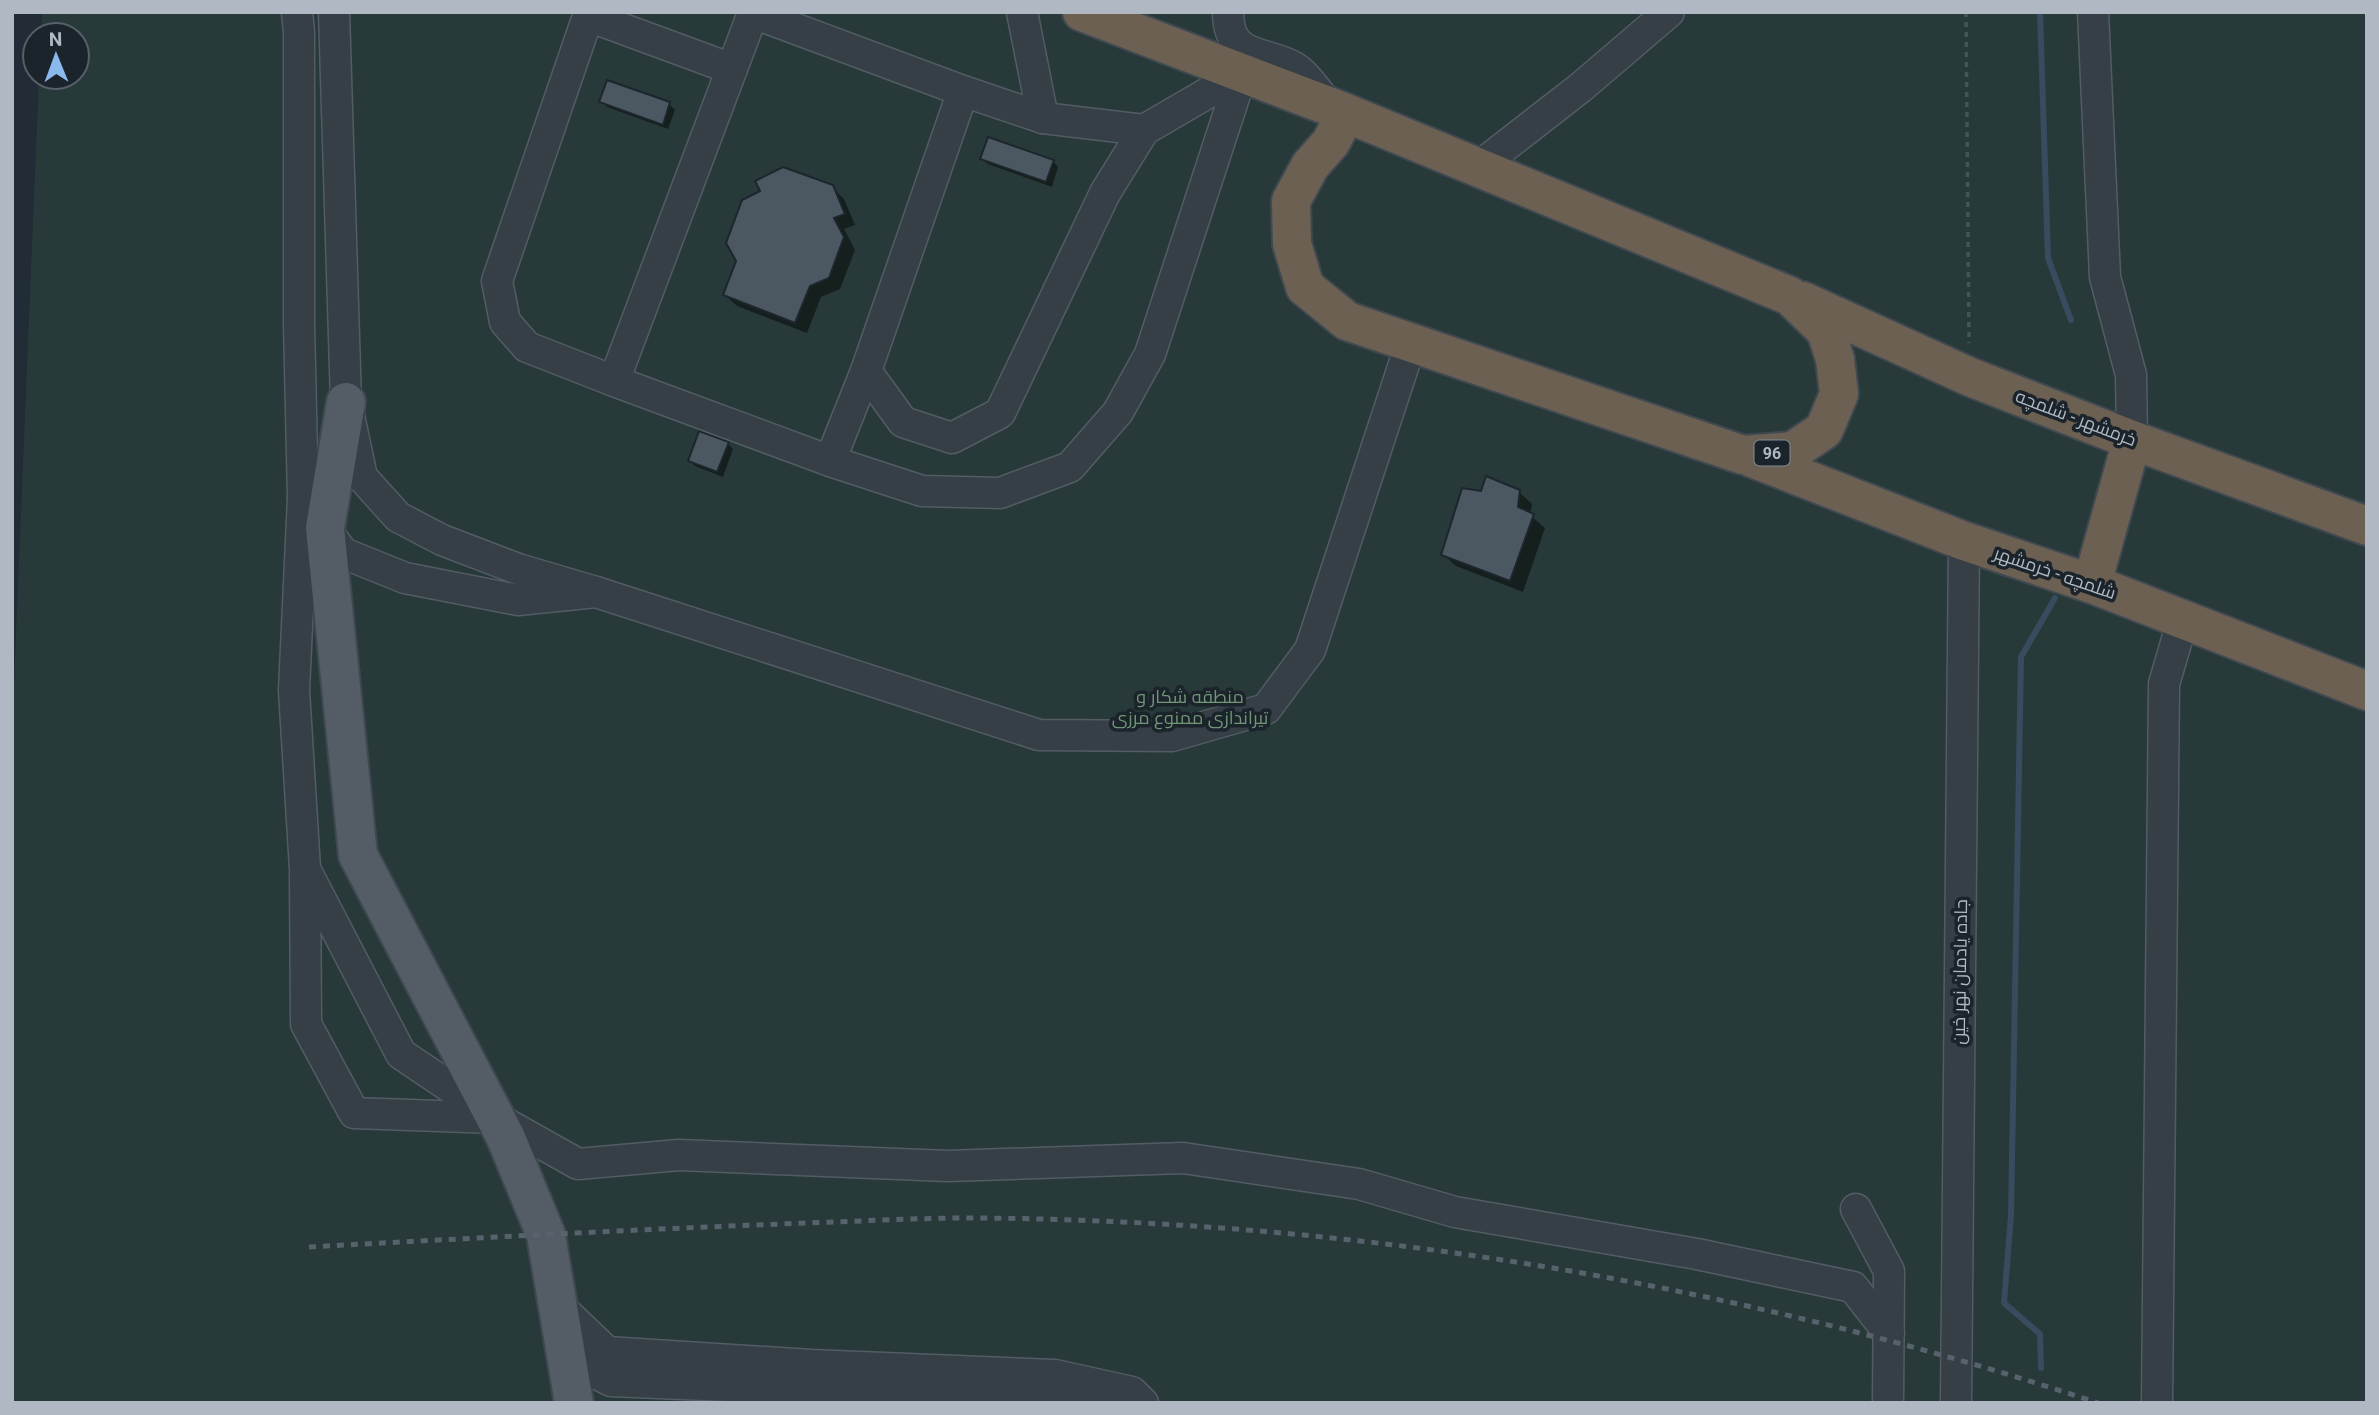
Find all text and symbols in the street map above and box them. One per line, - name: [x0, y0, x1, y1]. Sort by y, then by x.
- north arrow: [21, 21, 91, 91]
- text: N: [49, 28, 63, 51]
- street label: خرمشهر - شلمچه: [2012, 385, 2139, 452]
- road number: 96: [1754, 440, 1790, 466]
- street label: شلمچه - خرمشهر: [1990, 542, 2119, 605]
- park label: منطقه شکار و تیراندازی ممنوع مرزی: [1112, 686, 1268, 730]
- street label: جاده یادمان نهر خین: [1948, 899, 1972, 1045]

